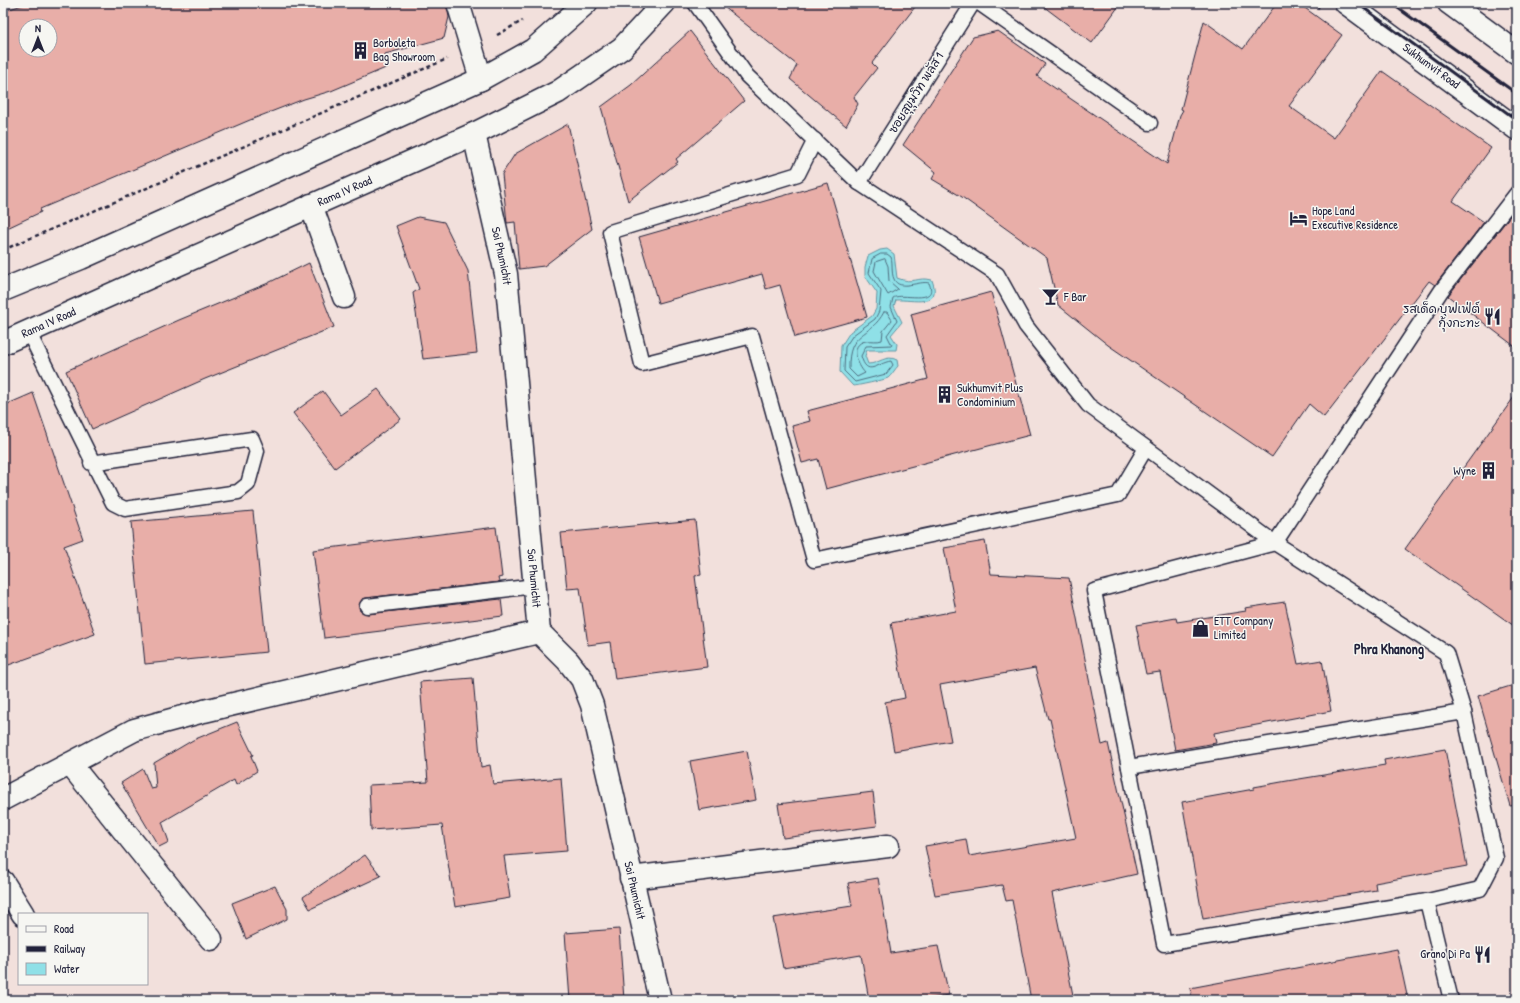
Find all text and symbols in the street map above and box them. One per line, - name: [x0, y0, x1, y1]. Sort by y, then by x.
- north arrow: [18, 18, 58, 58]
- text: N: [35, 21, 41, 35]
- place label: Borboleta Bag Showroom: [373, 34, 435, 65]
- street label: Sukhumvit Road: [1399, 39, 1464, 93]
- building icon: Borboleta Bag Showroom: [350, 40, 370, 60]
- street label: ซอยสุขุมวิท พลัส 1: [884, 49, 948, 137]
- street label: Rama IV Road: [315, 171, 375, 210]
- place label: Hope Land Executive Residence: [1312, 202, 1398, 233]
- hotel icon: Hope Land Executive Residence: [1289, 208, 1309, 228]
- street label: Soi Phumichit: [487, 225, 516, 286]
- bar icon: F Bar: [1041, 287, 1061, 307]
- place label: F Bar: [1063, 288, 1087, 305]
- place label: รสเด็ด บุฟเฟ่ต์ กุ้งกะทะ: [1403, 300, 1480, 332]
- street label: Rama IV Road: [19, 302, 79, 342]
- restaurant icon: รสเด็ด บุฟเฟ่ต์ กุ้งกะทะ: [1483, 306, 1503, 326]
- place label: Sukhumvit Plus Condominium: [957, 379, 1023, 410]
- building icon: Sukhumvit Plus Condominium: [934, 385, 954, 405]
- building icon: Wyne: [1479, 461, 1499, 481]
- place label: Wyne: [1453, 462, 1476, 479]
- street label: Soi Phumichit: [523, 548, 546, 609]
- place label: ETT Company Limited: [1214, 612, 1273, 643]
- shop icon: ETT Company Limited: [1191, 618, 1211, 638]
- district label: Phra Khanong: [1354, 639, 1424, 660]
- street label: Soi Phumichit: [620, 860, 650, 922]
- legend: [18, 913, 148, 985]
- text: Road: [54, 920, 74, 937]
- text: Railway: [54, 940, 85, 957]
- restaurant icon: Grano Di Pa: [1473, 944, 1493, 964]
- place label: Grano Di Pa: [1420, 945, 1470, 962]
- text: Water: [54, 960, 80, 977]

